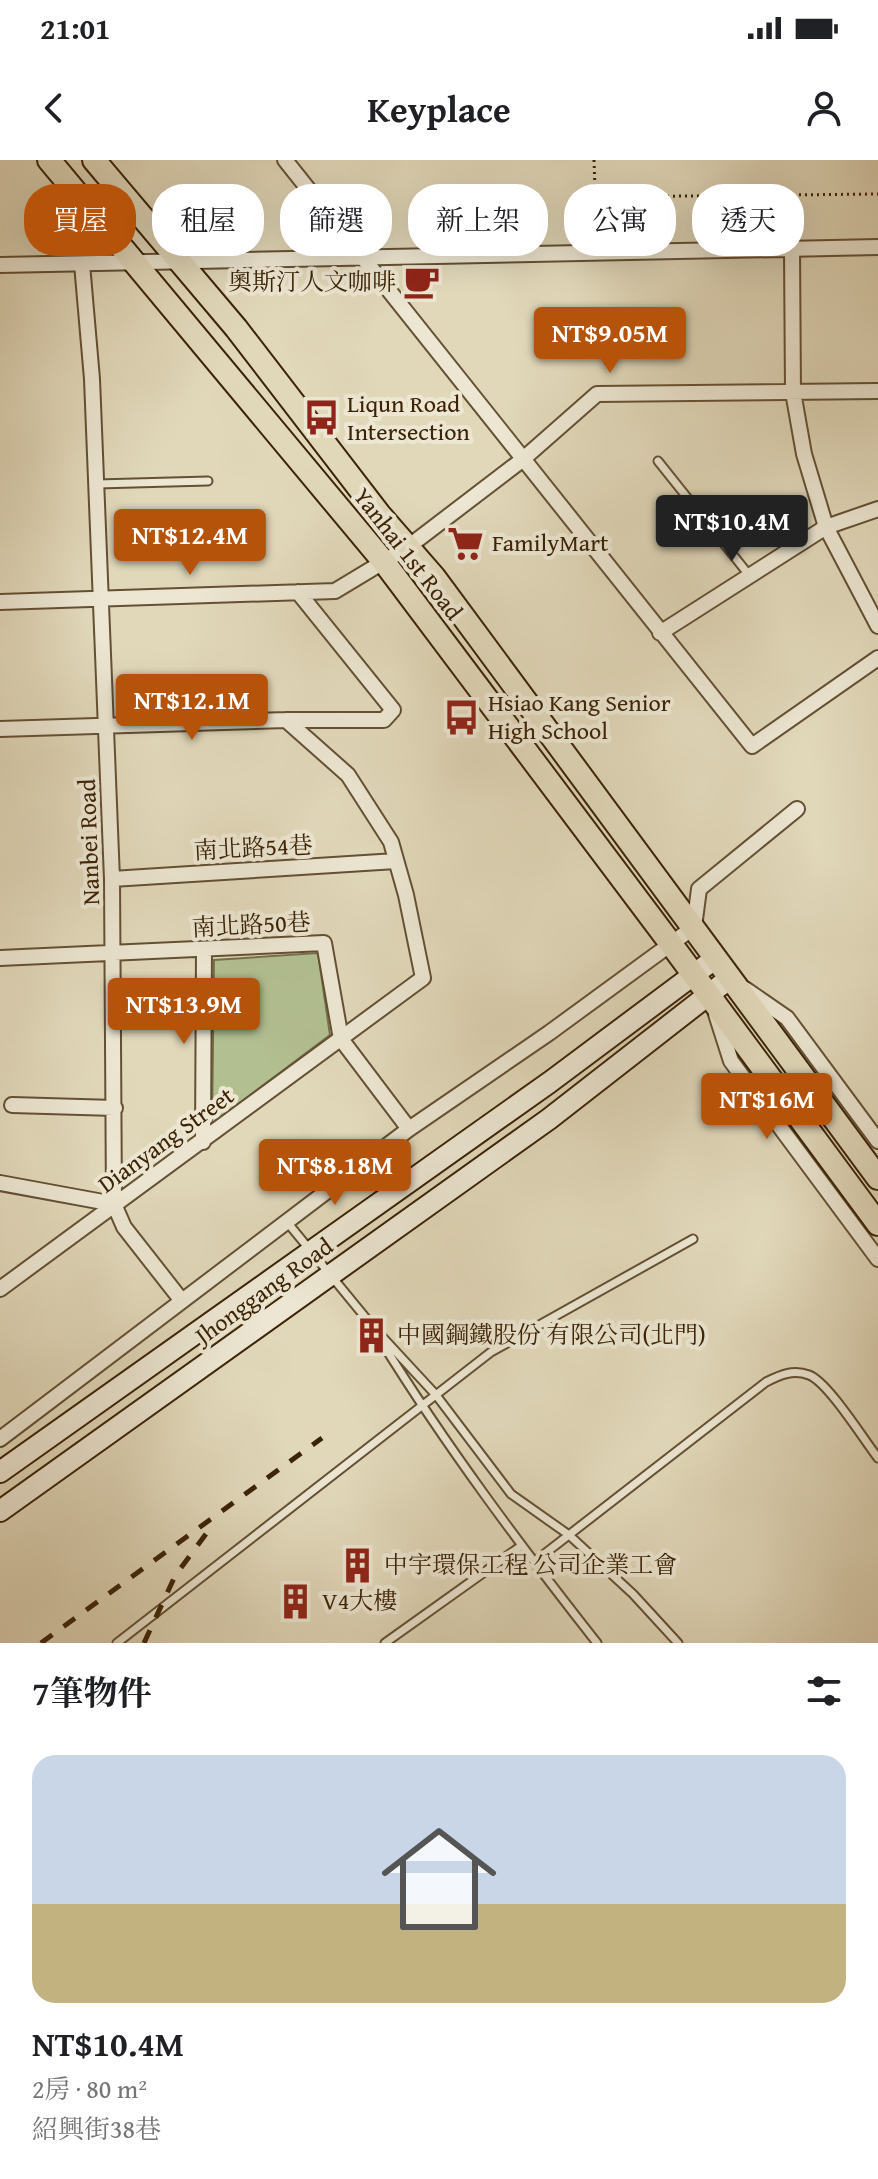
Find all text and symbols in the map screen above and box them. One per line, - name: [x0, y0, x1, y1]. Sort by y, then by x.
- text: 21:01: [40, 6, 111, 50]
- text: Keyplace: [367, 82, 511, 135]
- icon: back: [32, 86, 76, 130]
- icon: person: [802, 86, 846, 130]
- chip: 買屋: [24, 184, 136, 256]
- chip: 租屋: [152, 184, 264, 256]
- chip: 篩選: [280, 184, 392, 256]
- chip: 新上架: [408, 184, 548, 256]
- chip: 公寓: [564, 184, 676, 256]
- chip: 透天: [692, 184, 804, 256]
- cafe icon: 奧斯汀人文咖啡: [403, 263, 441, 301]
- place label: 奧斯汀人文咖啡: [228, 264, 396, 299]
- pin: NT$9.05M: [527, 307, 693, 375]
- text: NT$9.05M: [552, 313, 668, 352]
- place label: Liqun Road Intersection: [347, 386, 470, 449]
- bus stop icon: Liqun Road Intersection: [302, 399, 340, 437]
- street label: Yanhai 1st Road: [345, 480, 471, 628]
- pin: NT$10.4M: [649, 495, 815, 563]
- text: NT$10.4M: [674, 501, 790, 540]
- pin: NT$12.4M: [107, 509, 273, 577]
- text: NT$12.4M: [132, 515, 248, 554]
- supermarket icon: FamilyMart: [447, 524, 485, 562]
- place label: FamilyMart: [492, 525, 609, 560]
- pin: NT$12.1M: [109, 674, 275, 742]
- text: NT$12.1M: [134, 680, 250, 719]
- place label: Hsiao Kang Senior High School: [488, 685, 671, 748]
- bus stop icon: Hsiao Kang Senior High School: [443, 698, 481, 736]
- street label: Nanbei Road: [69, 778, 108, 906]
- street label: 南北路54巷: [193, 827, 313, 868]
- street label: 南北路50巷: [191, 904, 311, 945]
- pin: NT$13.9M: [101, 978, 267, 1046]
- text: NT$13.9M: [126, 984, 242, 1023]
- pin: NT$16M: [702, 1073, 832, 1141]
- street label: Dianyang Street: [90, 1078, 241, 1201]
- text: NT$16M: [719, 1079, 815, 1118]
- pin: NT$8.18M: [252, 1139, 418, 1207]
- text: NT$8.18M: [277, 1145, 393, 1184]
- street label: Jhonggang Road: [185, 1228, 340, 1354]
- building icon: 中國鋼鐵股份 有限公司(北門): [352, 1316, 390, 1354]
- place label: 中國鋼鐵股份 有限公司(北門): [397, 1317, 706, 1352]
- building icon: 中宇環保工程 公司企業工會: [339, 1546, 377, 1584]
- place label: 中宇環保工程 公司企業工會: [384, 1547, 677, 1582]
- building icon: V4大樓: [277, 1582, 315, 1620]
- place label: V4大樓: [322, 1583, 397, 1618]
- text: 7筆物件: [32, 1668, 152, 1717]
- icon: filters: [802, 1669, 846, 1713]
- icon: home: [367, 1807, 511, 1951]
- text: NT$10.4M: [32, 2019, 184, 2068]
- text: 2房 · 80 m²: [32, 2069, 147, 2108]
- text: 紹興街38巷: [32, 2109, 161, 2148]

